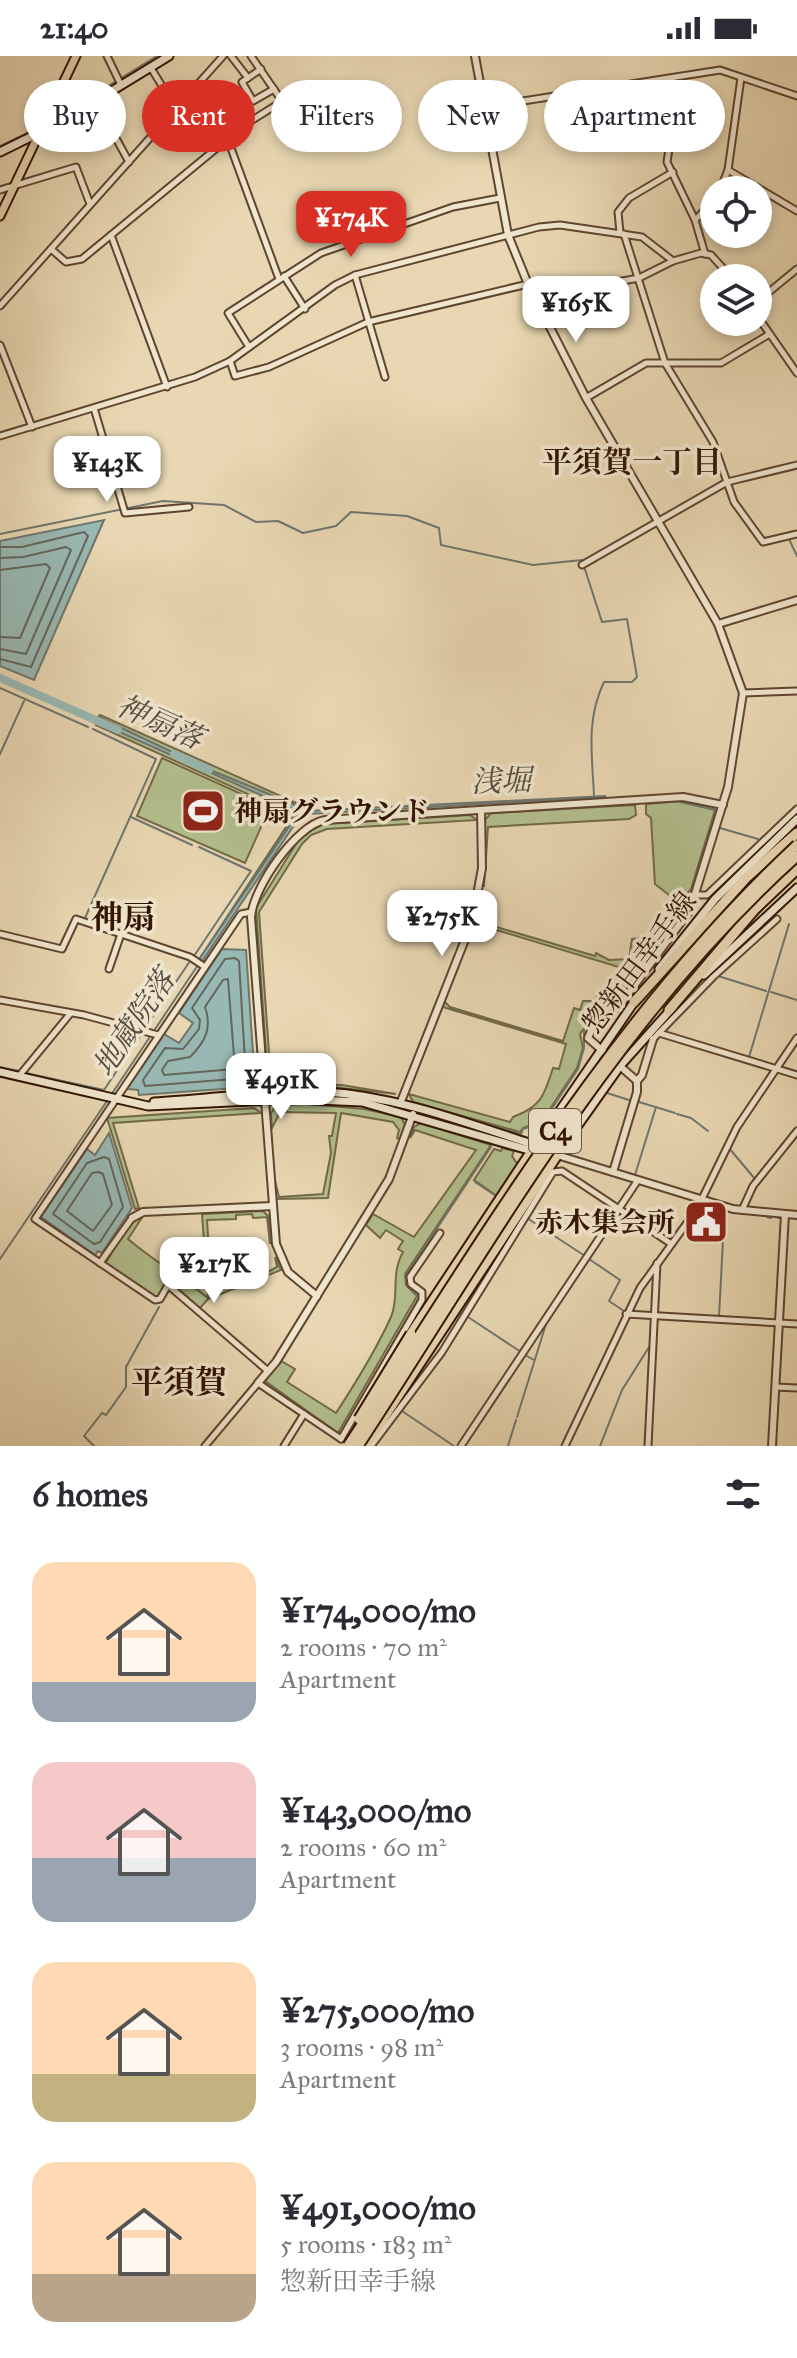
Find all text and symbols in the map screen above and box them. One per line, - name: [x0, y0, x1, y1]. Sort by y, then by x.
- text: 21:40: [40, 10, 108, 46]
- chip: Buy: [24, 80, 126, 152]
- chip: Rent: [142, 80, 255, 152]
- chip: Filters: [271, 80, 402, 152]
- chip: New: [418, 80, 528, 152]
- chip: Apartment: [544, 80, 725, 152]
- map controls: [700, 176, 772, 336]
- button: locate: [700, 176, 772, 248]
- pin: ¥174K: [295, 191, 407, 259]
- text: ¥174K: [314, 201, 388, 233]
- button: layers: [700, 264, 772, 336]
- pin: ¥165K: [520, 276, 632, 344]
- text: ¥165K: [540, 286, 612, 318]
- pin: ¥143K: [51, 436, 163, 504]
- district label: 平須賀一丁目: [542, 444, 722, 480]
- text: ¥143K: [72, 446, 142, 478]
- water label: 神扇落: [112, 687, 213, 759]
- water label: 浅堀: [470, 762, 537, 800]
- sports icon: 神扇グラウンド: [179, 787, 227, 835]
- place label: 神扇グラウンド: [234, 794, 430, 829]
- street label: 惣新田幸手線: [575, 885, 704, 1040]
- pin: ¥275K: [386, 890, 498, 958]
- district label: 神扇: [91, 898, 155, 937]
- text: ¥275K: [405, 900, 479, 932]
- water label: 地蔵院落: [86, 959, 185, 1083]
- pin: ¥491K: [225, 1053, 337, 1121]
- text: ¥491K: [244, 1063, 318, 1095]
- road number: C4: [529, 1109, 581, 1153]
- public building icon: 赤木集会所: [682, 1198, 730, 1246]
- place label: 赤木集会所: [535, 1205, 675, 1240]
- pin: ¥217K: [158, 1237, 270, 1305]
- text: ¥217K: [178, 1247, 250, 1279]
- district label: 平須賀: [131, 1363, 227, 1402]
- icon: filters: [721, 1472, 765, 1516]
- text: 6 homes: [32, 1474, 148, 1515]
- text: ¥174,000/mo: [280, 1590, 476, 1631]
- icon: home: [96, 1594, 192, 1690]
- text: 2 rooms · 70 m²: [280, 1631, 447, 1663]
- text: Apartment: [280, 1663, 396, 1695]
- text: ¥143,000/mo: [280, 1790, 471, 1831]
- icon: home: [96, 1794, 192, 1890]
- text: 2 rooms · 60 m²: [280, 1831, 446, 1863]
- text: Apartment: [280, 1863, 396, 1895]
- text: ¥275,000/mo: [280, 1990, 474, 2031]
- icon: home: [96, 1994, 192, 2090]
- text: 3 rooms · 98 m²: [280, 2031, 443, 2063]
- text: Apartment: [280, 2063, 396, 2095]
- text: ¥491,000/mo: [280, 2187, 476, 2228]
- icon: home: [96, 2194, 192, 2290]
- text: 5 rooms · 183 m²: [280, 2228, 452, 2260]
- text: 惣新田幸手線: [280, 2265, 436, 2297]

